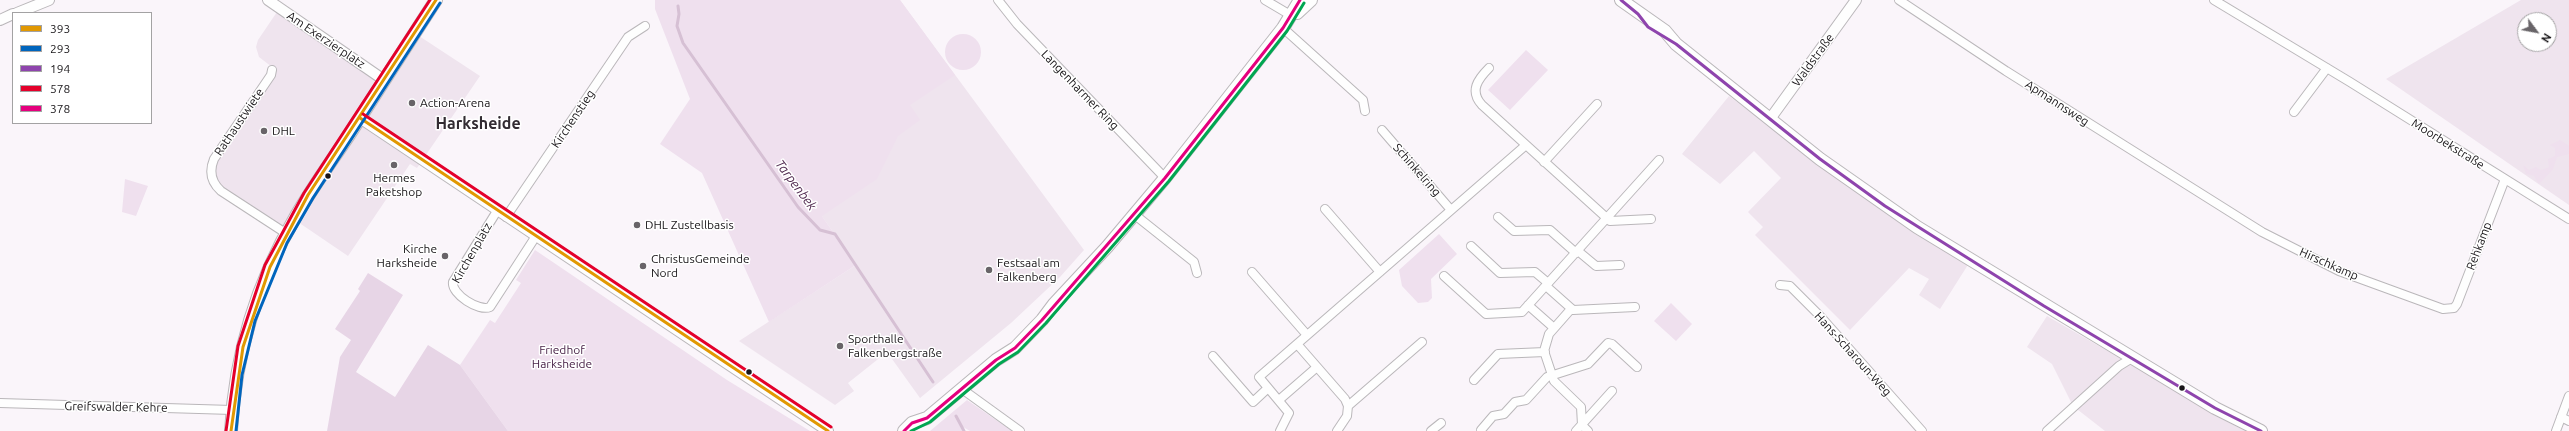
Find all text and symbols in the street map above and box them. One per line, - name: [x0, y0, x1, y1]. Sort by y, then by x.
- street label: Am Exerzierplatz: [284, 9, 368, 71]
- legend: [12, 12, 152, 124]
- north arrow: [2517, 12, 2557, 52]
- text: 393: [50, 22, 70, 35]
- street label: Waldstraße: [1789, 31, 1837, 89]
- text: N: [2539, 31, 2554, 44]
- text: 293: [50, 42, 70, 55]
- street label: Langenharmer Ring: [1038, 47, 1122, 133]
- text: 194: [50, 62, 70, 75]
- street label: Apmannsweg: [2022, 77, 2092, 129]
- text: 578: [50, 82, 70, 95]
- street label: Rathaustwiete: [211, 86, 267, 158]
- street label: Kirchenstieg: [548, 87, 598, 151]
- place label: Action-Arena: [420, 96, 490, 110]
- marker: Action-Arena: [407, 98, 417, 108]
- text: 378: [50, 102, 70, 115]
- district label: Harksheide: [435, 114, 521, 134]
- street label: Moorbekstraße: [2409, 116, 2487, 172]
- place label: DHL: [272, 124, 295, 138]
- marker: DHL: [259, 126, 269, 136]
- street label: Schinkelring: [1390, 141, 1444, 199]
- water label: Tarpenbek: [772, 157, 820, 213]
- marker: Hermes Paketshop: [389, 160, 399, 170]
- unlabelled marker: [323, 171, 333, 181]
- place label: Hermes Paketshop: [366, 171, 422, 199]
- place label: DHL Zustellbasis: [645, 218, 734, 232]
- street label: Kirchenplatz: [449, 220, 495, 286]
- marker: DHL Zustellbasis: [632, 220, 642, 230]
- street label: Rehkamp: [2463, 220, 2495, 272]
- place label: Kirche Harksheide: [377, 242, 437, 270]
- street label: Hirschkamp: [2297, 245, 2361, 283]
- marker: Kirche Harksheide: [440, 251, 450, 261]
- place label: ChristusGemeinde Nord: [651, 252, 750, 280]
- place label: Festsaal am Falkenberg: [997, 256, 1060, 284]
- marker: ChristusGemeinde Nord: [638, 261, 648, 271]
- marker: Festsaal am Falkenberg: [984, 265, 994, 275]
- street label: Hans-Scharoun-Weg: [1811, 309, 1895, 399]
- place label: Sporthalle Falkenbergstraße: [848, 332, 942, 360]
- marker: Sporthalle Falkenbergstraße: [835, 341, 845, 351]
- park label: Friedhof Harksheide: [532, 343, 592, 371]
- unlabelled marker: [744, 367, 754, 377]
- unlabelled marker: [2177, 383, 2187, 393]
- street label: Greifswalder Kehre: [64, 399, 168, 415]

